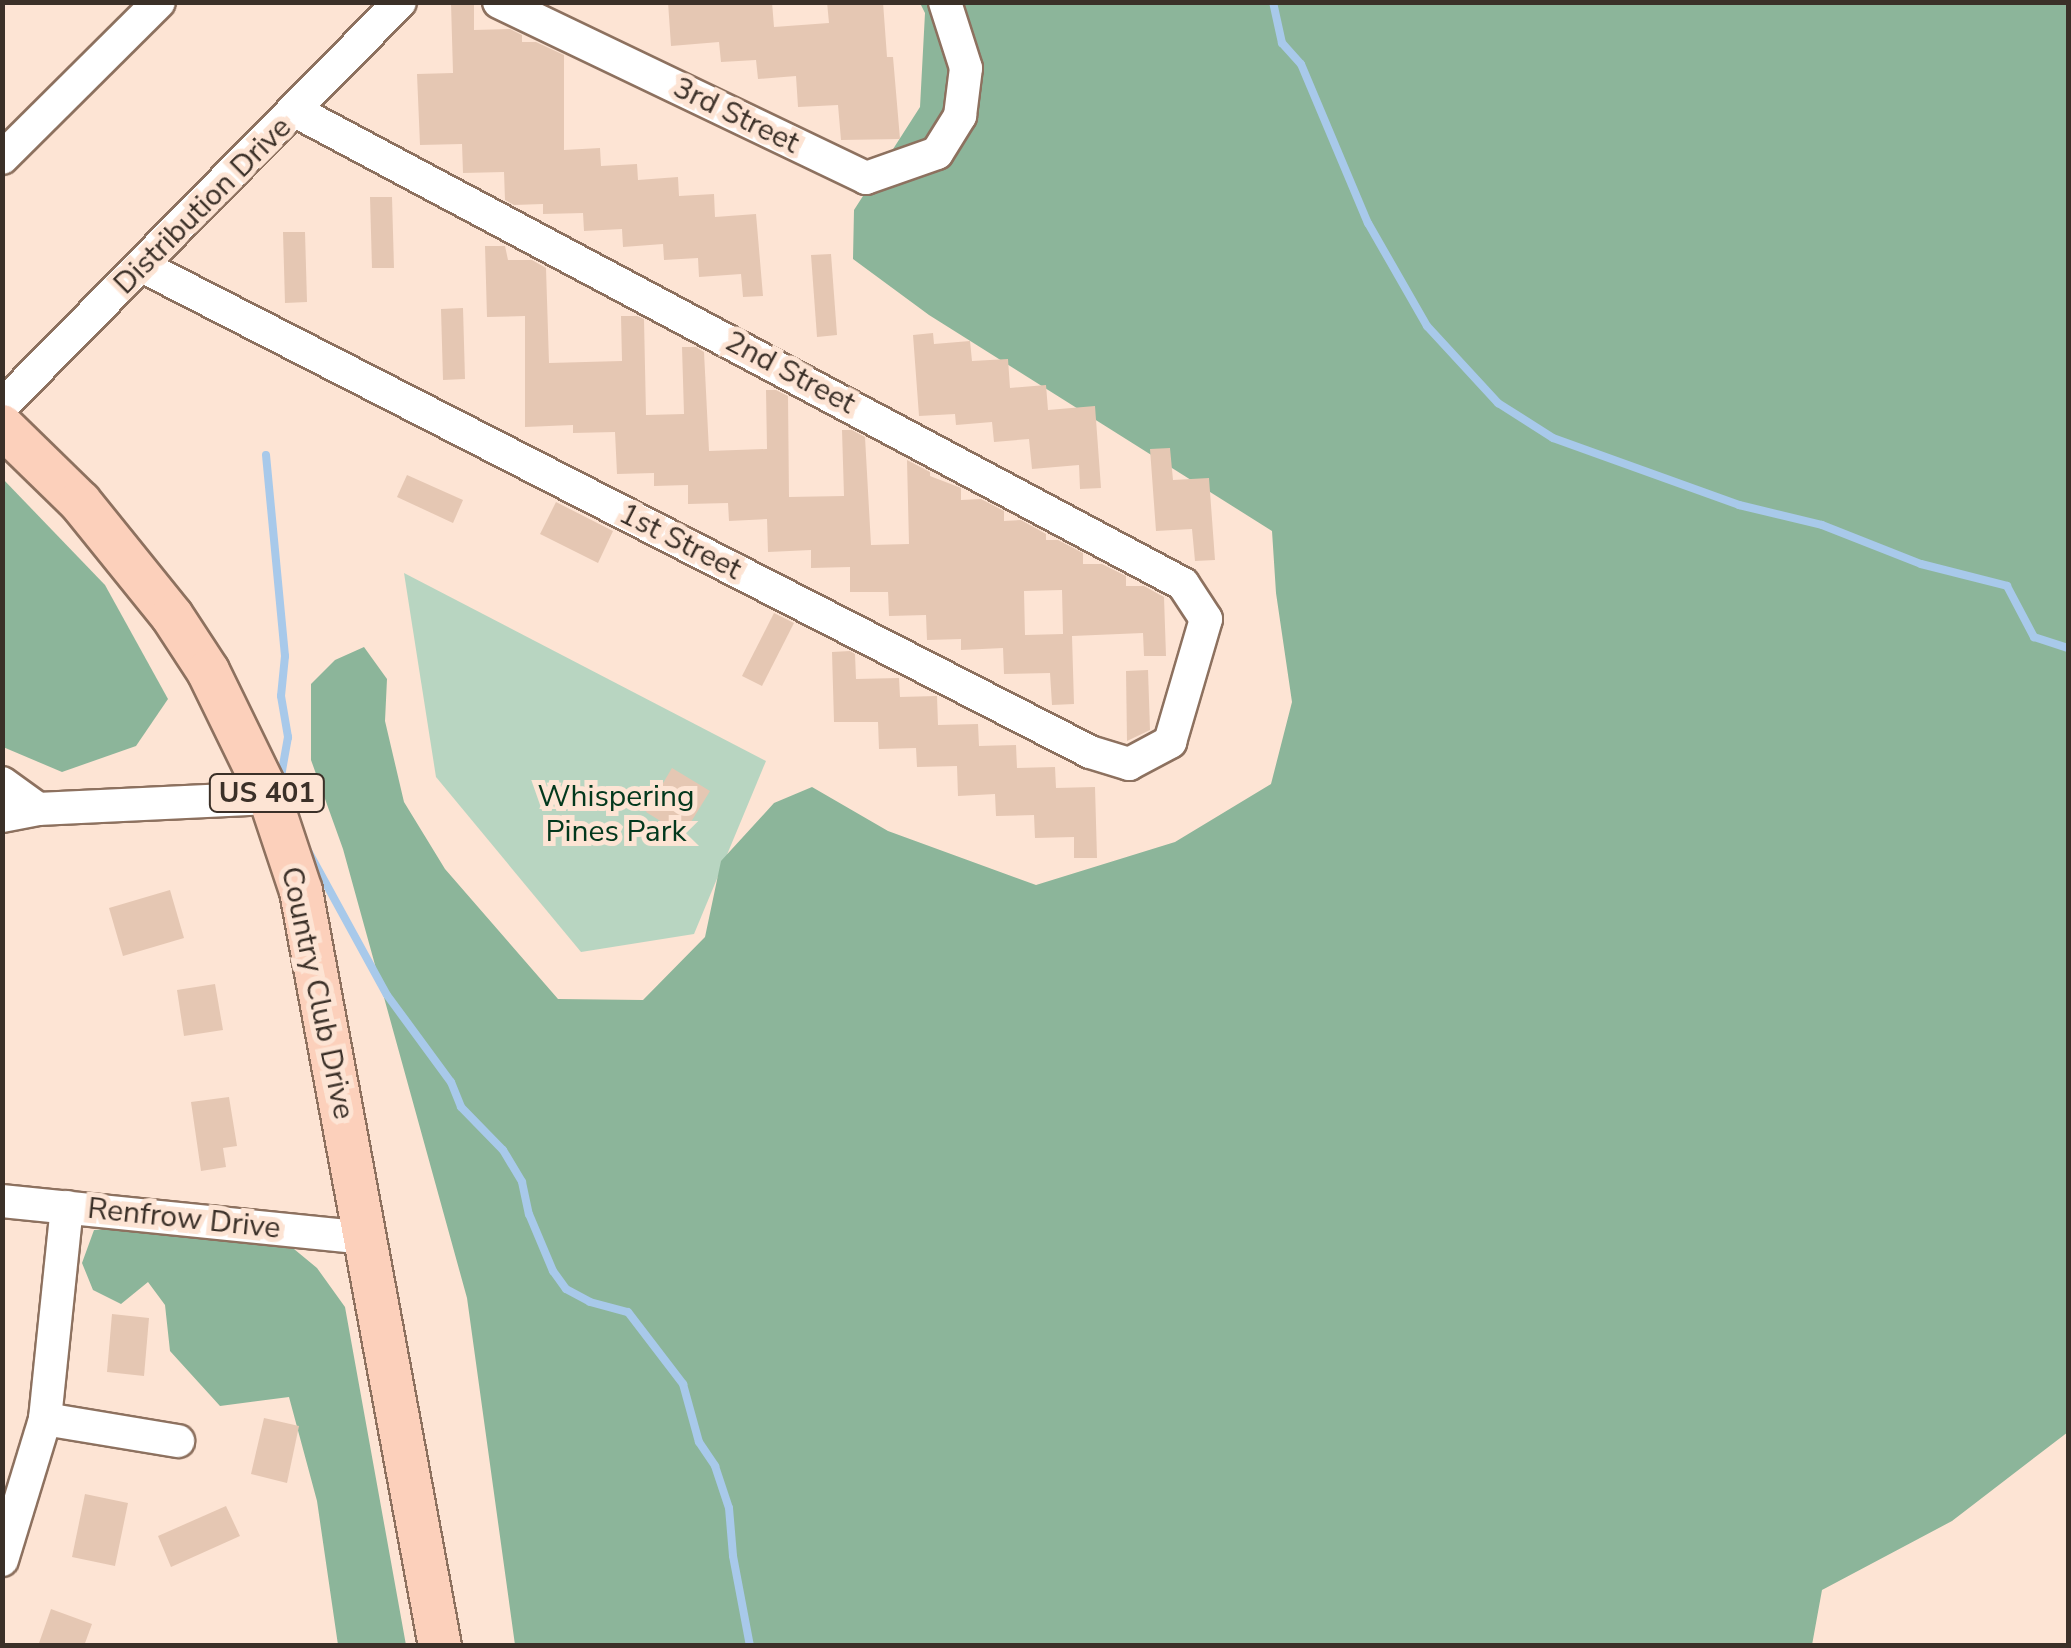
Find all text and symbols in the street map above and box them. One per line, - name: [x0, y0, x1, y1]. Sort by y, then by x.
- street label: 3rd Street: [667, 70, 805, 162]
- street label: Distribution Drive: [107, 110, 299, 302]
- street label: 2nd Street: [719, 324, 861, 422]
- street label: 1st Street: [613, 496, 747, 588]
- road number: US 401: [207, 770, 327, 816]
- park label: Whispering Pines Park: [537, 779, 695, 850]
- street label: Country Club Drive: [273, 863, 361, 1123]
- street label: Renfrow Drive: [86, 1191, 282, 1247]

